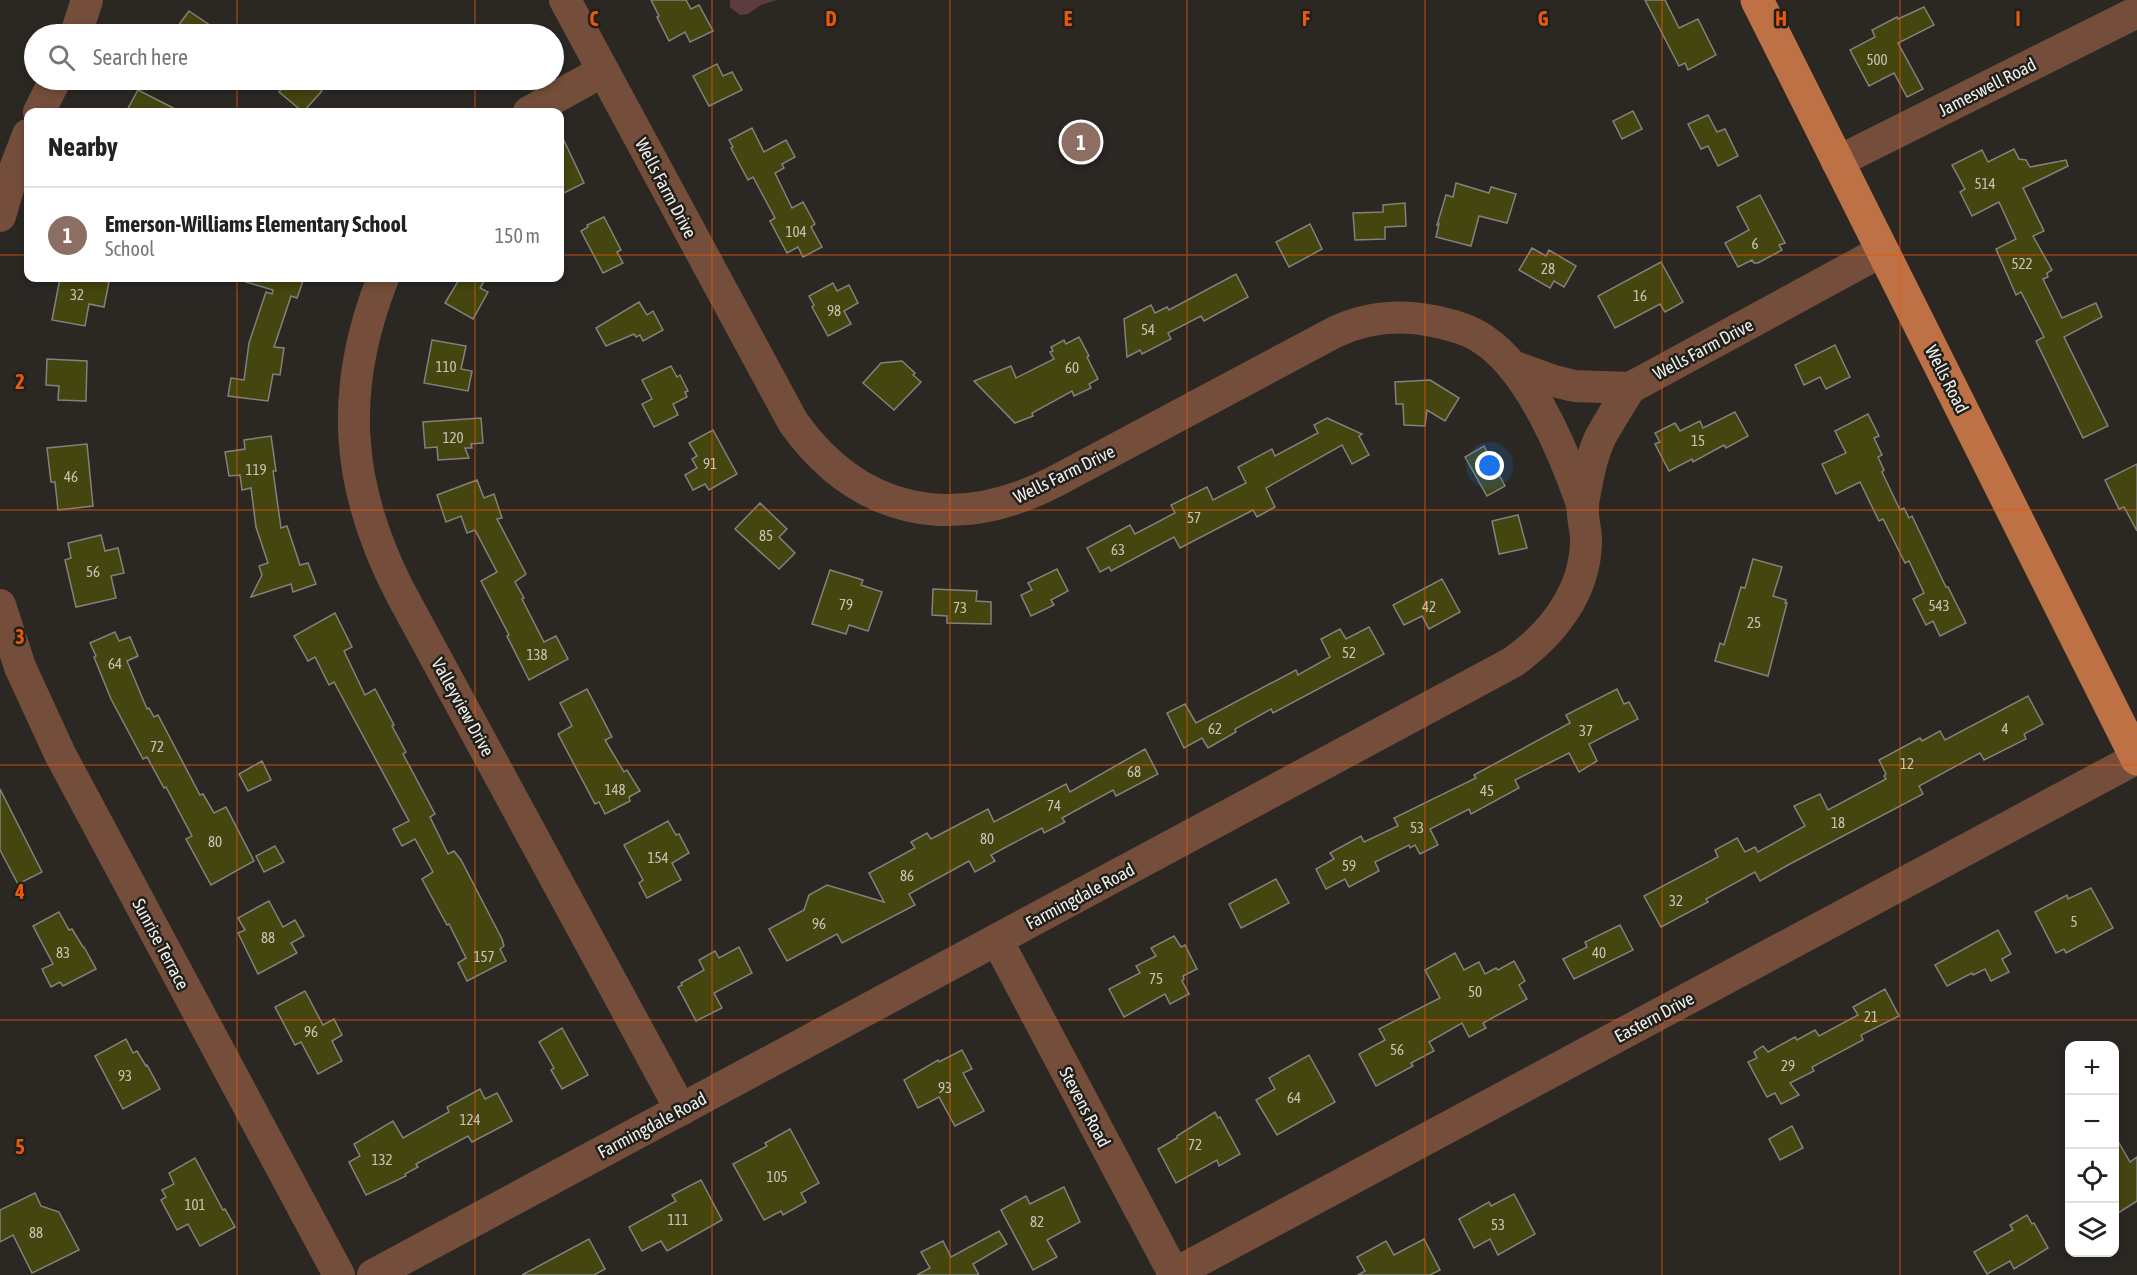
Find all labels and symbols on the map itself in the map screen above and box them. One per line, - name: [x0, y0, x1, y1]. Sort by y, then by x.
- text: C: [590, 7, 599, 30]
- text: D: [825, 7, 837, 30]
- text: E: [1064, 7, 1073, 30]
- text: F: [1302, 7, 1310, 30]
- text: G: [1538, 7, 1549, 30]
- text: H: [1775, 7, 1787, 30]
- text: I: [2015, 7, 2021, 30]
- house number: 500: [1866, 51, 1888, 68]
- street label: Jameswell Road: [1935, 53, 2039, 121]
- pin: 1: [1062, 120, 1100, 164]
- street label: Wells Farm Drive: [631, 135, 701, 241]
- house number: 514: [1974, 175, 1996, 192]
- house number: 104: [785, 223, 807, 240]
- house number: 6: [1751, 235, 1759, 252]
- house number: 522: [2011, 255, 2033, 272]
- house number: 28: [1541, 260, 1555, 277]
- house number: 32: [70, 286, 84, 303]
- house number: 16: [1633, 287, 1647, 304]
- house number: 98: [827, 302, 841, 319]
- street label: Wells Farm Drive: [1650, 314, 1756, 384]
- house number: 54: [1141, 321, 1155, 338]
- street label: Wells Road: [1921, 342, 1973, 416]
- house number: 110: [435, 358, 457, 375]
- house number: 60: [1065, 359, 1079, 376]
- text: 2: [15, 370, 25, 393]
- house number: 120: [442, 429, 464, 446]
- house number: 15: [1691, 432, 1705, 449]
- street label: Wells Farm Drive: [1010, 440, 1118, 508]
- your location: [1475, 451, 1504, 480]
- house number: 91: [703, 455, 717, 472]
- house number: 119: [245, 461, 267, 478]
- house number: 46: [64, 468, 78, 485]
- house number: 57: [1187, 509, 1201, 526]
- house number: 85: [759, 527, 773, 544]
- house number: 63: [1111, 541, 1125, 558]
- house number: 56: [86, 563, 100, 580]
- house number: 79: [839, 596, 853, 613]
- house number: 543: [1928, 597, 1950, 614]
- house number: 42: [1422, 598, 1436, 615]
- house number: 73: [953, 599, 967, 616]
- house number: 25: [1747, 614, 1761, 631]
- text: 3: [15, 625, 25, 648]
- house number: 52: [1342, 644, 1356, 661]
- house number: 138: [526, 646, 548, 663]
- street label: Valleyview Drive: [427, 654, 499, 760]
- house number: 64: [108, 655, 122, 672]
- house number: 62: [1208, 720, 1222, 737]
- house number: 4: [2001, 720, 2009, 737]
- house number: 37: [1579, 722, 1593, 739]
- house number: 72: [150, 738, 164, 755]
- house number: 12: [1900, 755, 1914, 772]
- house number: 68: [1127, 763, 1141, 780]
- house number: 148: [604, 781, 626, 798]
- house number: 45: [1480, 782, 1494, 799]
- house number: 74: [1047, 797, 1061, 814]
- house number: 18: [1831, 814, 1845, 831]
- house number: 53: [1410, 819, 1424, 836]
- house number: 80: [980, 830, 994, 847]
- house number: 80: [208, 833, 222, 850]
- house number: 154: [647, 849, 669, 866]
- house number: 59: [1342, 857, 1356, 874]
- street label: Farmingdale Road: [1022, 858, 1138, 934]
- house number: 86: [900, 867, 914, 884]
- text: 4: [14, 880, 25, 903]
- house number: 32: [1669, 892, 1683, 909]
- street label: Sunrise Terrace: [128, 895, 194, 993]
- house number: 5: [2070, 913, 2078, 930]
- house number: 96: [812, 915, 826, 932]
- house number: 88: [261, 929, 275, 946]
- house number: 83: [56, 944, 70, 961]
- house number: 40: [1592, 944, 1606, 961]
- house number: 157: [473, 948, 495, 965]
- house number: 75: [1149, 970, 1163, 987]
- house number: 50: [1468, 983, 1482, 1000]
- street label: Eastern Drive: [1611, 987, 1697, 1047]
- house number: 21: [1864, 1008, 1878, 1025]
- house number: 96: [304, 1023, 318, 1040]
- house number: 56: [1390, 1041, 1404, 1058]
- house number: 29: [1781, 1057, 1795, 1074]
- street label: Stevens Road: [1055, 1063, 1115, 1151]
- house number: 93: [118, 1067, 132, 1084]
- house number: 93: [938, 1079, 952, 1096]
- street label: Farmingdale Road: [594, 1087, 710, 1163]
- house number: 64: [1287, 1089, 1301, 1106]
- house number: 124: [459, 1111, 481, 1128]
- text: 5: [15, 1135, 25, 1158]
- house number: 72: [1188, 1136, 1202, 1153]
- house number: 132: [371, 1151, 393, 1168]
- house number: 105: [766, 1168, 788, 1185]
- house number: 101: [184, 1196, 206, 1213]
- house number: 111: [667, 1211, 689, 1228]
- house number: 82: [1030, 1213, 1044, 1230]
- house number: 53: [1491, 1216, 1505, 1233]
- house number: 88: [29, 1224, 43, 1241]

